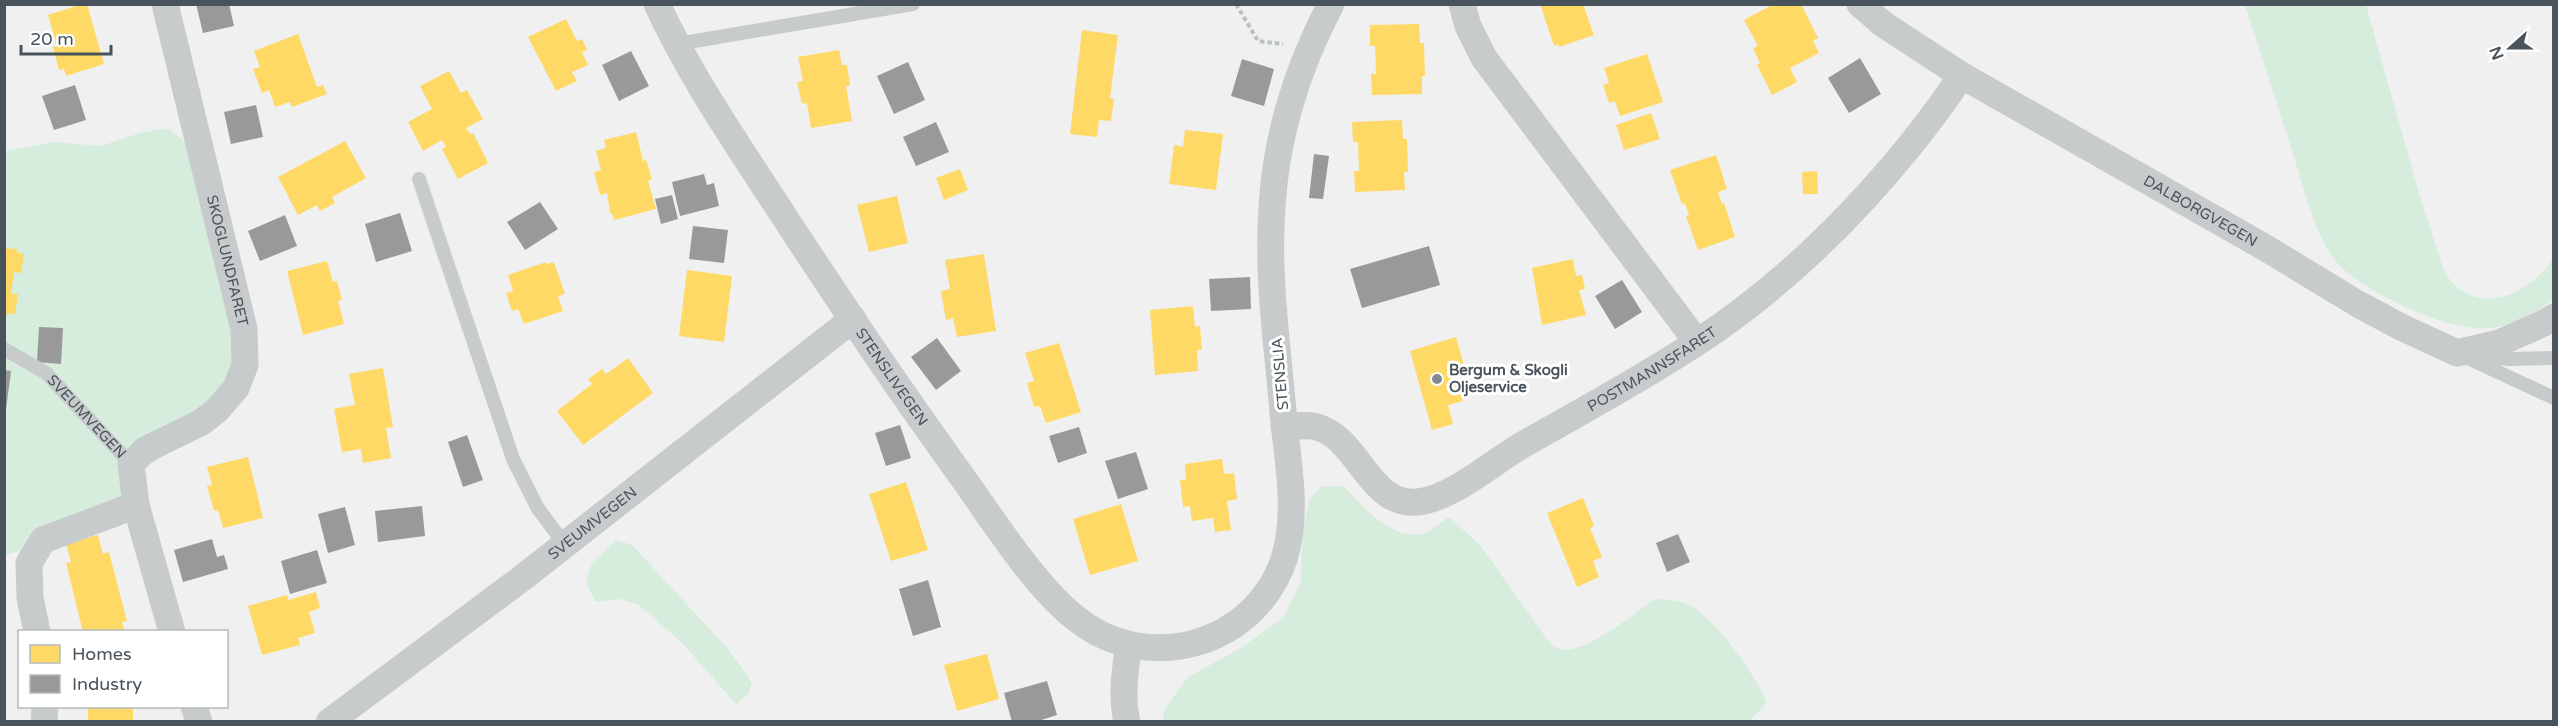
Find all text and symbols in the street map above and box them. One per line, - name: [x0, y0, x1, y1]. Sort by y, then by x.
- scale bar: [21, 18, 111, 56]
- north arrow: [2480, 18, 2540, 78]
- text: 20 m: [30, 28, 74, 50]
- text: N: [2485, 43, 2509, 63]
- street label: DALBORGVEGEN: [2140, 171, 2261, 250]
- street label: SKOGLUNDFARET: [203, 193, 252, 328]
- street label: POSTMANNSFARET: [1584, 323, 1720, 415]
- street label: STENSLIVEGEN: [852, 325, 932, 429]
- street label: STENSLIA: [1268, 337, 1292, 411]
- place label: Bergum & Skogli Oljeservice: [1449, 361, 1568, 397]
- street label: SVEUMVEGEN: [43, 371, 130, 462]
- marker: Bergum & Skogli Oljeservice: [1430, 372, 1444, 386]
- street label: SVEUMVEGEN: [544, 483, 640, 563]
- legend: [18, 630, 228, 708]
- text: Homes: [72, 643, 132, 665]
- text: Industry: [72, 673, 143, 695]

